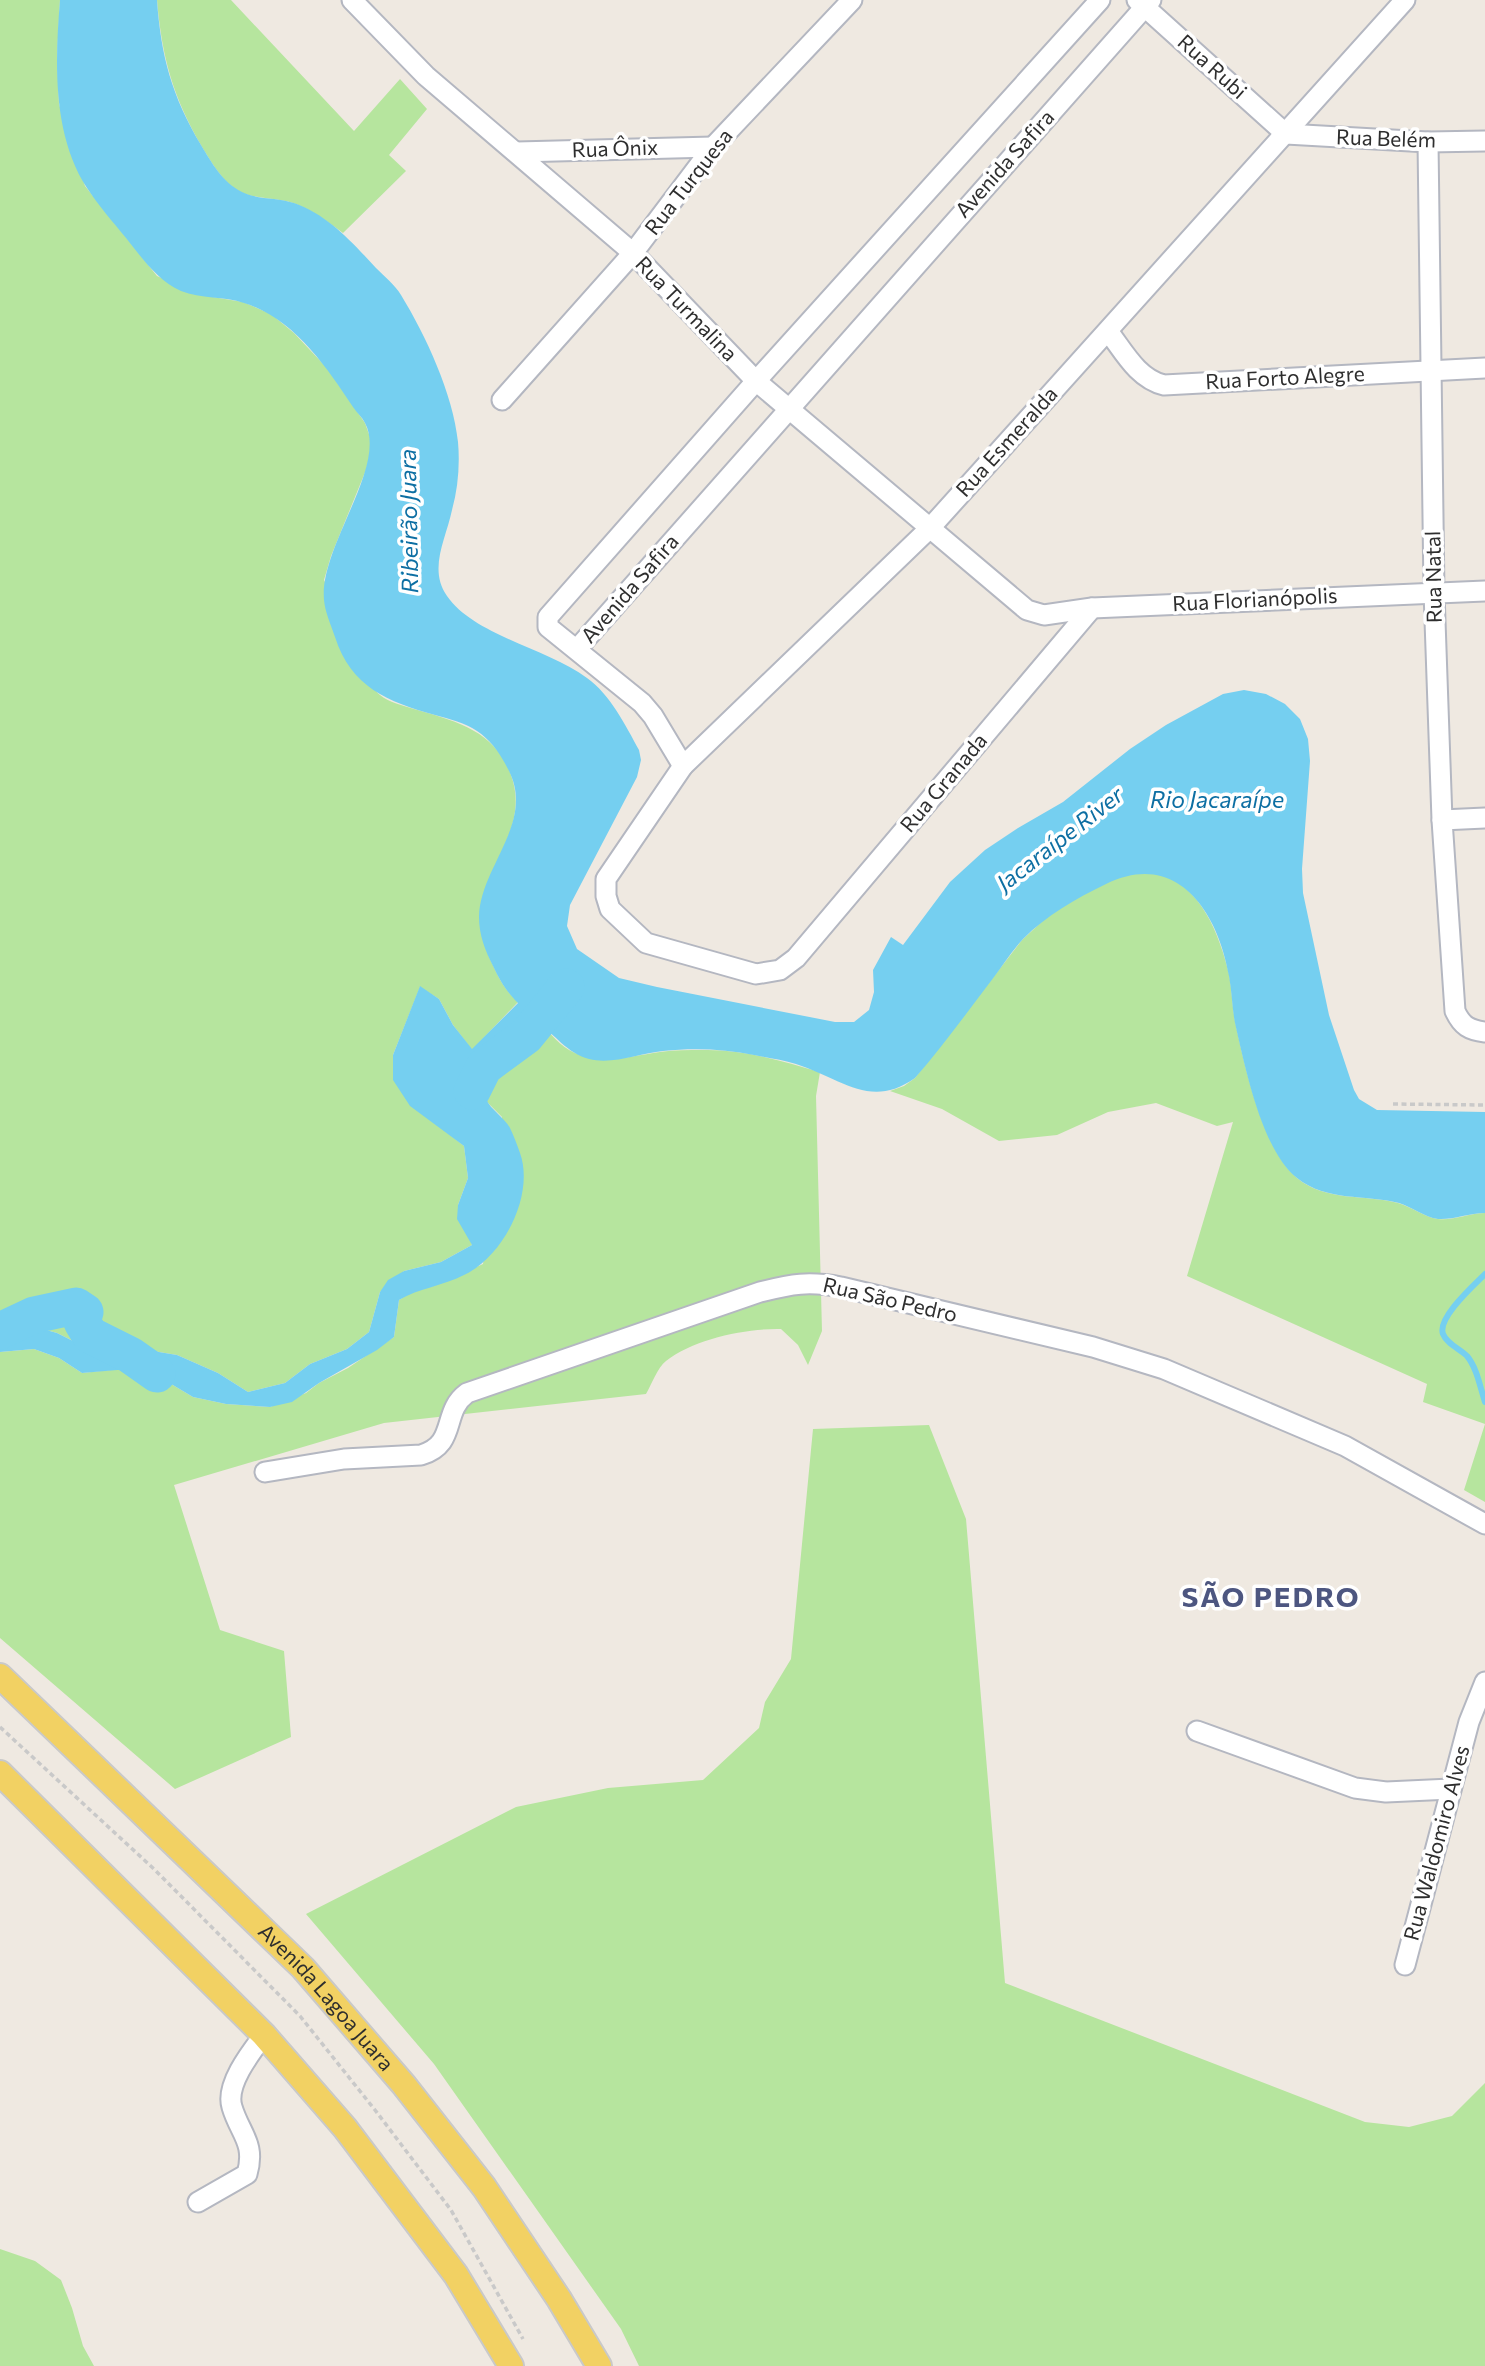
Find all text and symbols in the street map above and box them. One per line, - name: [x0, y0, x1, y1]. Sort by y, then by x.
- street label: Rua Rubi: [1173, 28, 1253, 103]
- street label: Avenida Safira: [949, 104, 1059, 222]
- street label: Rua Turquesa: [639, 123, 737, 239]
- street label: Rua Belém: [1336, 123, 1436, 152]
- street label: Rua Ônix: [571, 133, 659, 162]
- street label: Rua Turmalina: [631, 251, 743, 365]
- street label: Rua Forto Alegre: [1205, 360, 1365, 393]
- street label: Rua Esmeralda: [950, 381, 1062, 501]
- water label: Ribeirão Juara: [393, 449, 423, 594]
- street label: Avenida Safira: [575, 529, 683, 647]
- street label: Rua Natal: [1419, 531, 1446, 623]
- street label: Rua Florianópolis: [1172, 582, 1338, 615]
- street label: Rua Granada: [894, 728, 991, 837]
- water label: Jacaraípe River: [989, 779, 1129, 898]
- water label: Rio Jacaraípe: [1150, 785, 1284, 813]
- street label: Rua São Pedro: [821, 1271, 960, 1326]
- district label: SÃO PEDRO: [1181, 1579, 1361, 1613]
- street label: Rua Waldomiro Alves: [1397, 1742, 1474, 1943]
- street label: Avenida Lagoa Juara: [254, 1918, 400, 2075]

